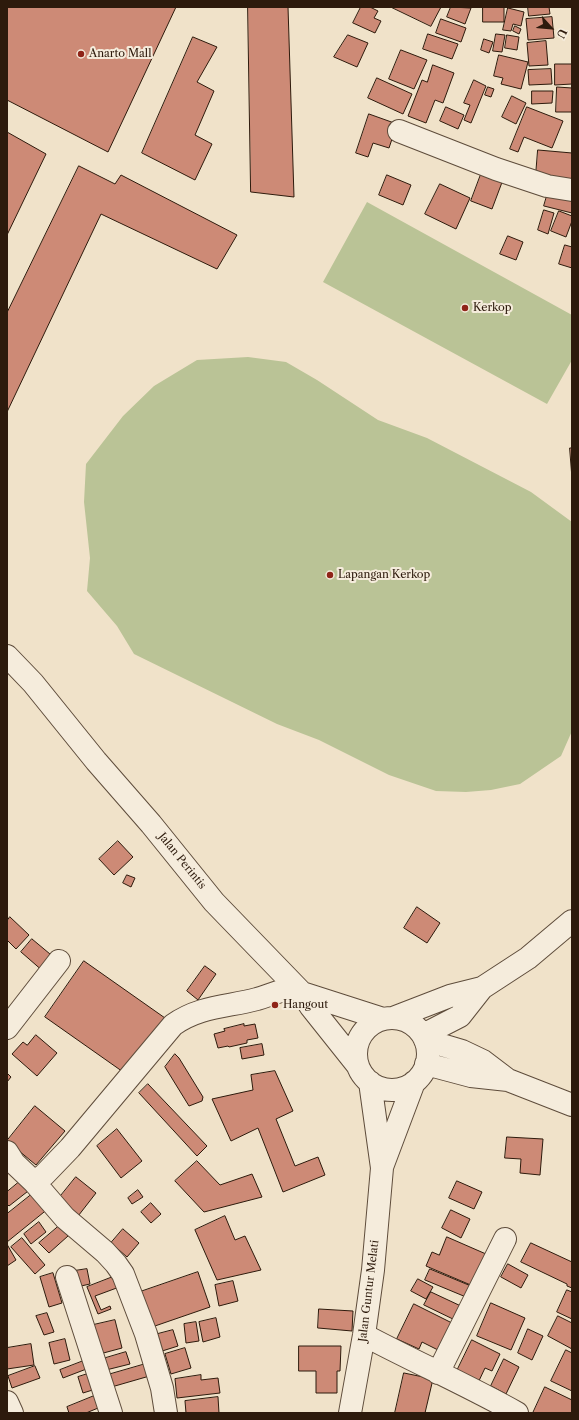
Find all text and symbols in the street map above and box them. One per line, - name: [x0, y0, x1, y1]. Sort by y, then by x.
- north arrow: [531, 8, 571, 48]
- text: U: [553, 26, 570, 41]
- place label: Anarto Mall: [89, 47, 151, 61]
- marker: Anarto Mall: [76, 49, 86, 59]
- place label: Kerkop: [473, 301, 512, 315]
- marker: Kerkop: [460, 303, 470, 313]
- place label: Lapangan Kerkop: [338, 568, 430, 582]
- marker: Lapangan Kerkop: [325, 570, 335, 580]
- street label: Jalan Perintis: [155, 830, 209, 892]
- place label: Hangout: [283, 998, 328, 1012]
- marker: Hangout: [270, 1000, 280, 1010]
- street label: Jalan Guntur Melati: [356, 1239, 382, 1343]

